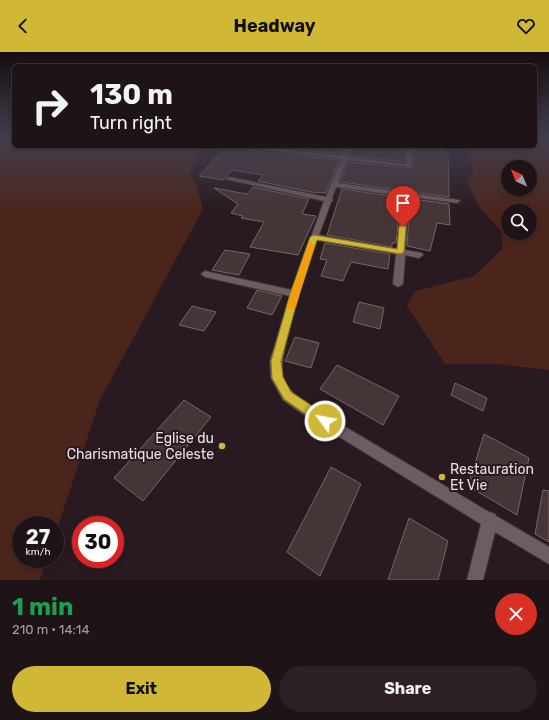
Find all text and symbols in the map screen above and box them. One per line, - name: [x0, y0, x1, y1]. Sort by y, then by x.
- icon: back: [12, 15, 34, 37]
- text: Headway: [234, 15, 315, 37]
- icon: heart: [515, 15, 537, 37]
- text: 130 m: [90, 78, 173, 111]
- icon: right: [24, 80, 76, 132]
- text: Turn right: [90, 112, 172, 134]
- north arrow: [501, 160, 537, 196]
- map controls: [501, 160, 537, 240]
- pin: [386, 186, 420, 227]
- icon: arrive: [392, 192, 414, 214]
- button: search: [501, 204, 537, 240]
- position arrow: [304, 400, 346, 442]
- place label: Eglise du Charismatique Celeste: [67, 430, 214, 463]
- marker: Eglise du Charismatique Celeste: [217, 441, 227, 451]
- place label: Restauration Et Vie: [450, 461, 534, 494]
- marker: Restauration Et Vie: [437, 472, 447, 482]
- speed limit sign: 30: [72, 516, 124, 568]
- text: 27: [26, 525, 50, 549]
- text: km/h: [26, 546, 50, 558]
- text: 1 min: [12, 593, 73, 621]
- button: close: [495, 593, 537, 635]
- text: 210 m · 14:14: [12, 622, 89, 637]
- button: Exit: [12, 666, 271, 712]
- button: Share: [279, 666, 537, 712]

